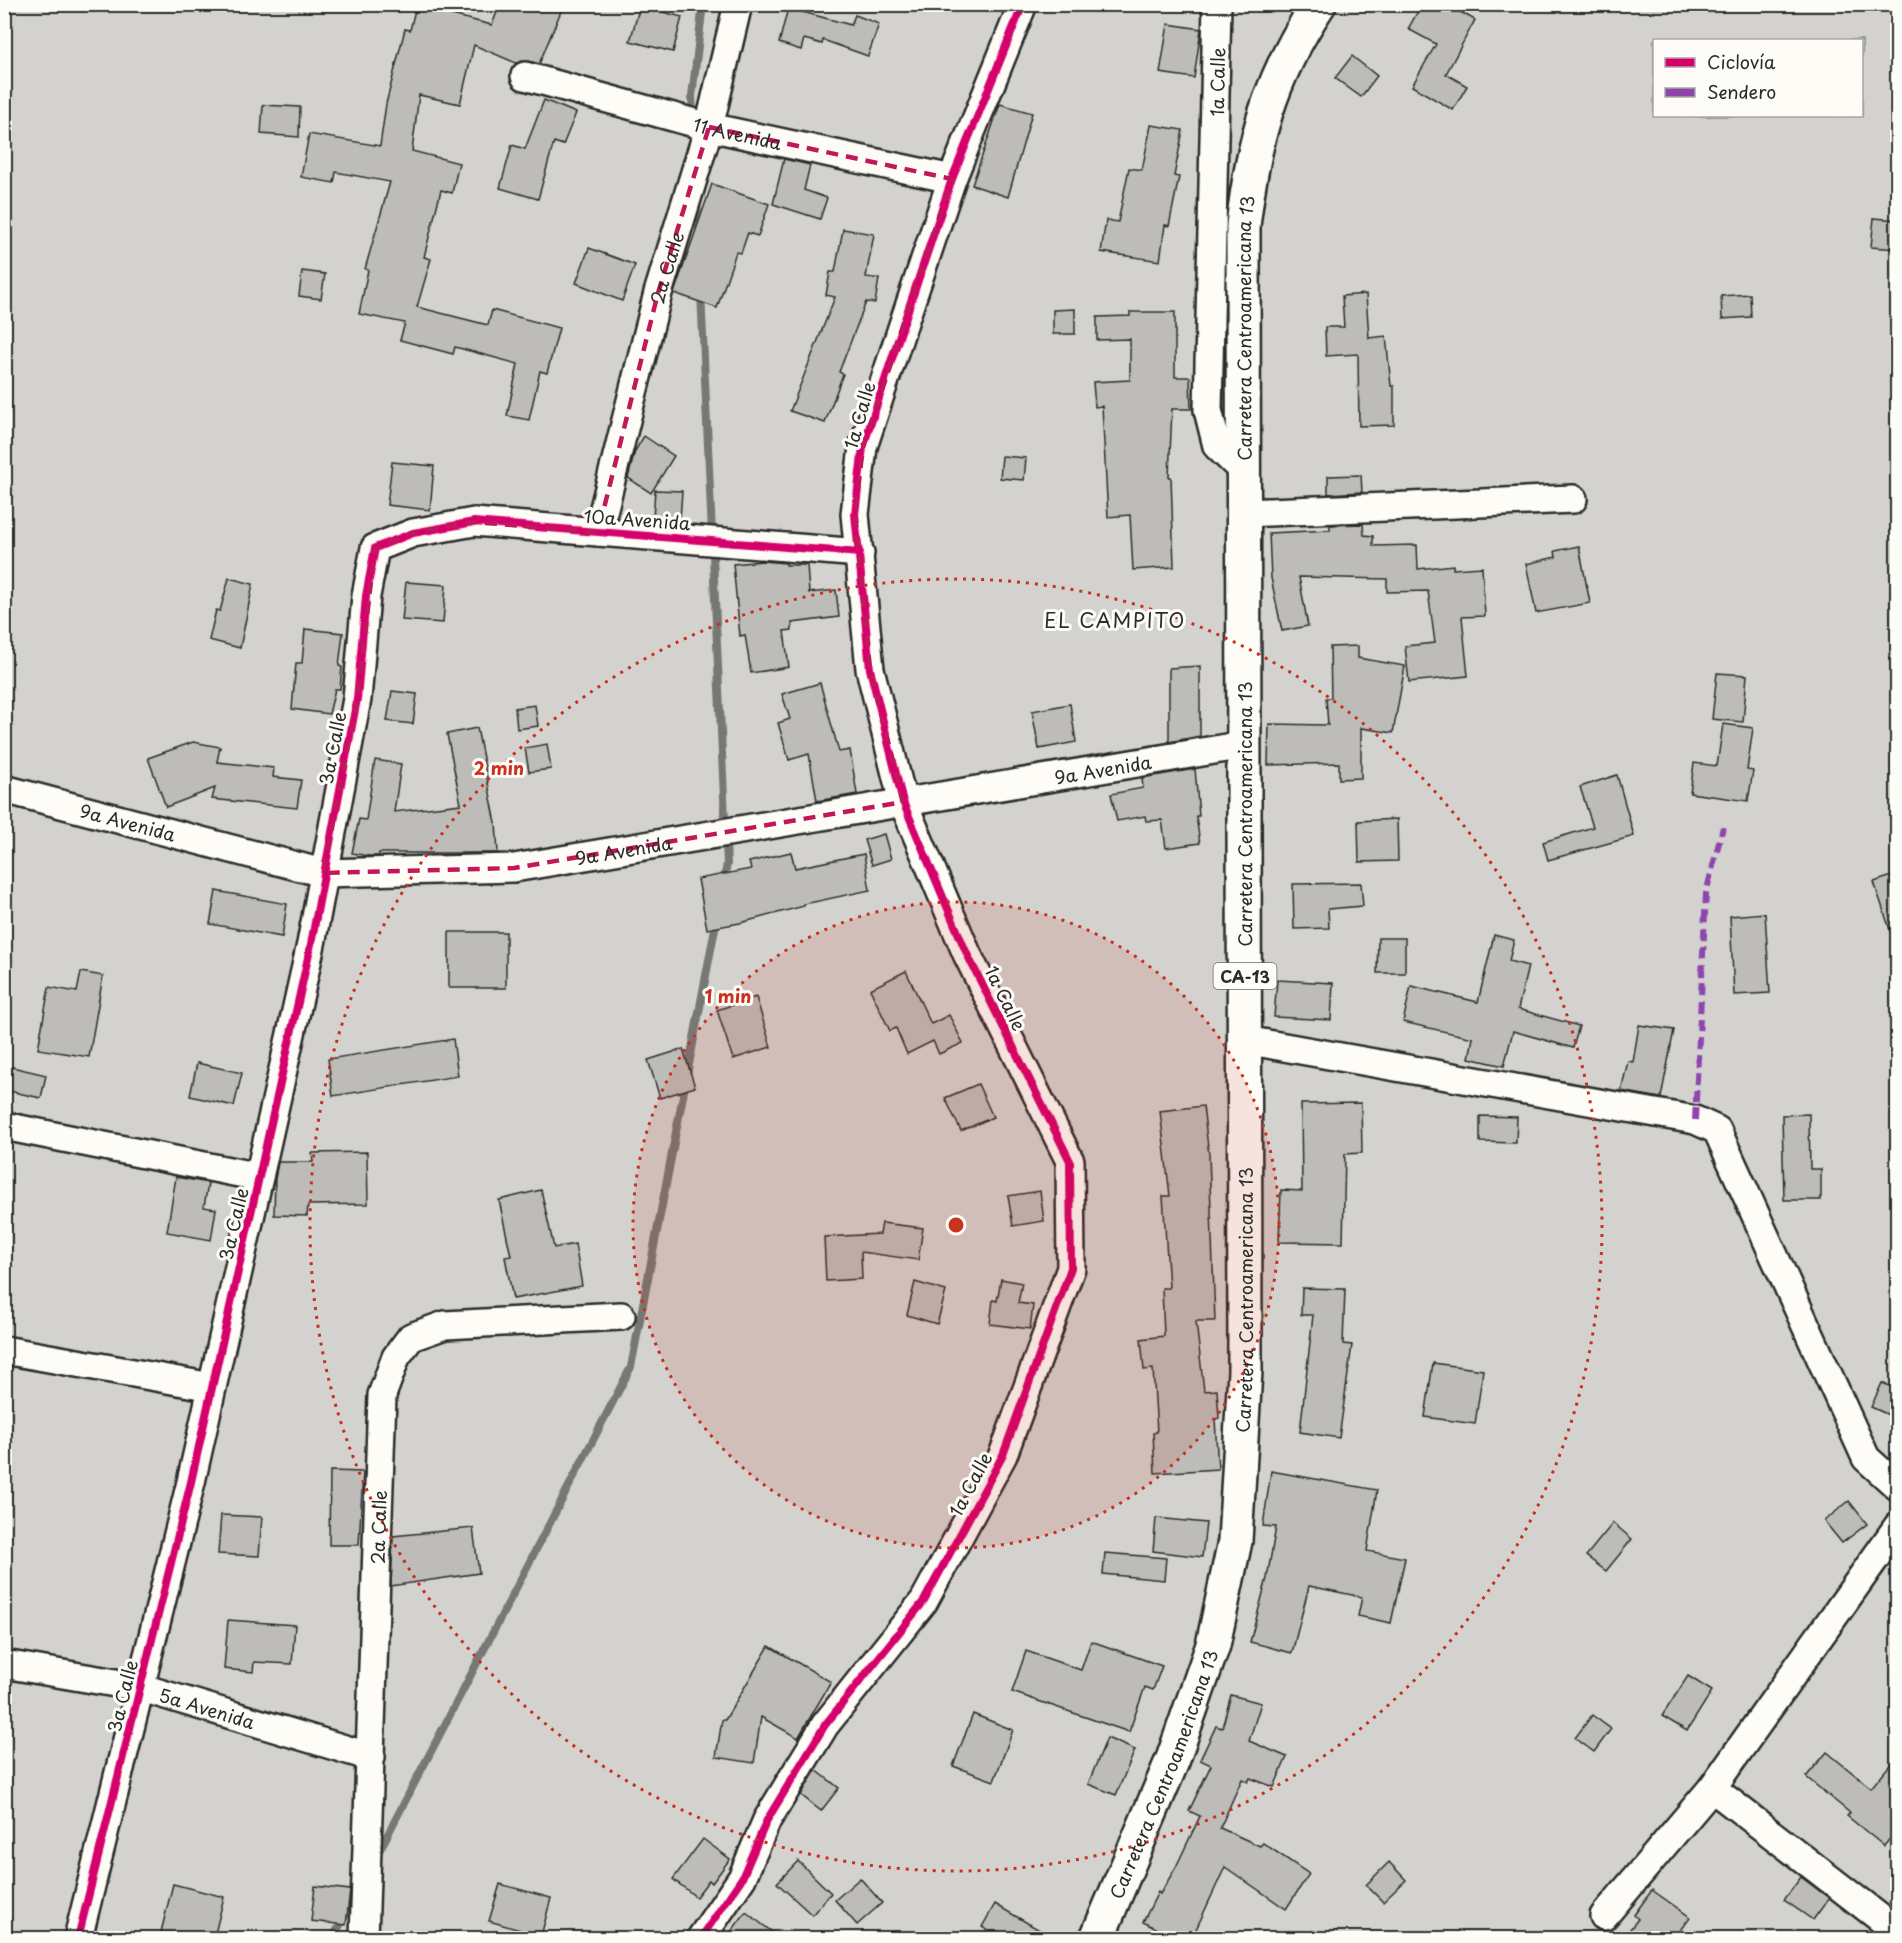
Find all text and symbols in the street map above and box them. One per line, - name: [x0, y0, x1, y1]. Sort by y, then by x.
- legend: [1653, 39, 1863, 117]
- street label: 1a Calle: [1203, 47, 1231, 117]
- text: Ciclovía: [1707, 48, 1776, 75]
- text: Sendero: [1707, 78, 1776, 105]
- street label: 11 Avenida: [690, 110, 785, 156]
- street label: Carretera Centroamericana 13: [1229, 193, 1260, 461]
- street label: 2a Calle: [642, 228, 690, 307]
- street label: 1a Calle: [837, 378, 882, 452]
- street label: 10a Avenida: [583, 502, 692, 536]
- district label: EL CAMPITO: [1044, 605, 1186, 635]
- street label: Carretera Centroamericana 13: [1231, 681, 1258, 947]
- street label: 3a Calle: [312, 709, 352, 787]
- street label: 9a Avenida: [1052, 747, 1154, 790]
- text: 2 min: [474, 754, 524, 781]
- street label: 9a Avenida: [77, 796, 179, 847]
- street label: 9a Avenida: [573, 828, 675, 871]
- street label: 1a Calle: [979, 961, 1033, 1035]
- road number: CA-13: [1214, 963, 1276, 989]
- text: 1 min: [705, 982, 751, 1009]
- street label: Carretera Centroamericana 13: [1228, 1167, 1259, 1433]
- street label: 3a Calle: [212, 1185, 254, 1263]
- centre of rings: [946, 1215, 966, 1235]
- street label: 1a Calle: [942, 1447, 998, 1521]
- street label: 2a Calle: [363, 1489, 392, 1565]
- street label: Carretera Centroamericana 13: [1102, 1646, 1224, 1903]
- street label: 3a Calle: [100, 1657, 144, 1735]
- street label: 5a Avenida: [156, 1680, 259, 1735]

